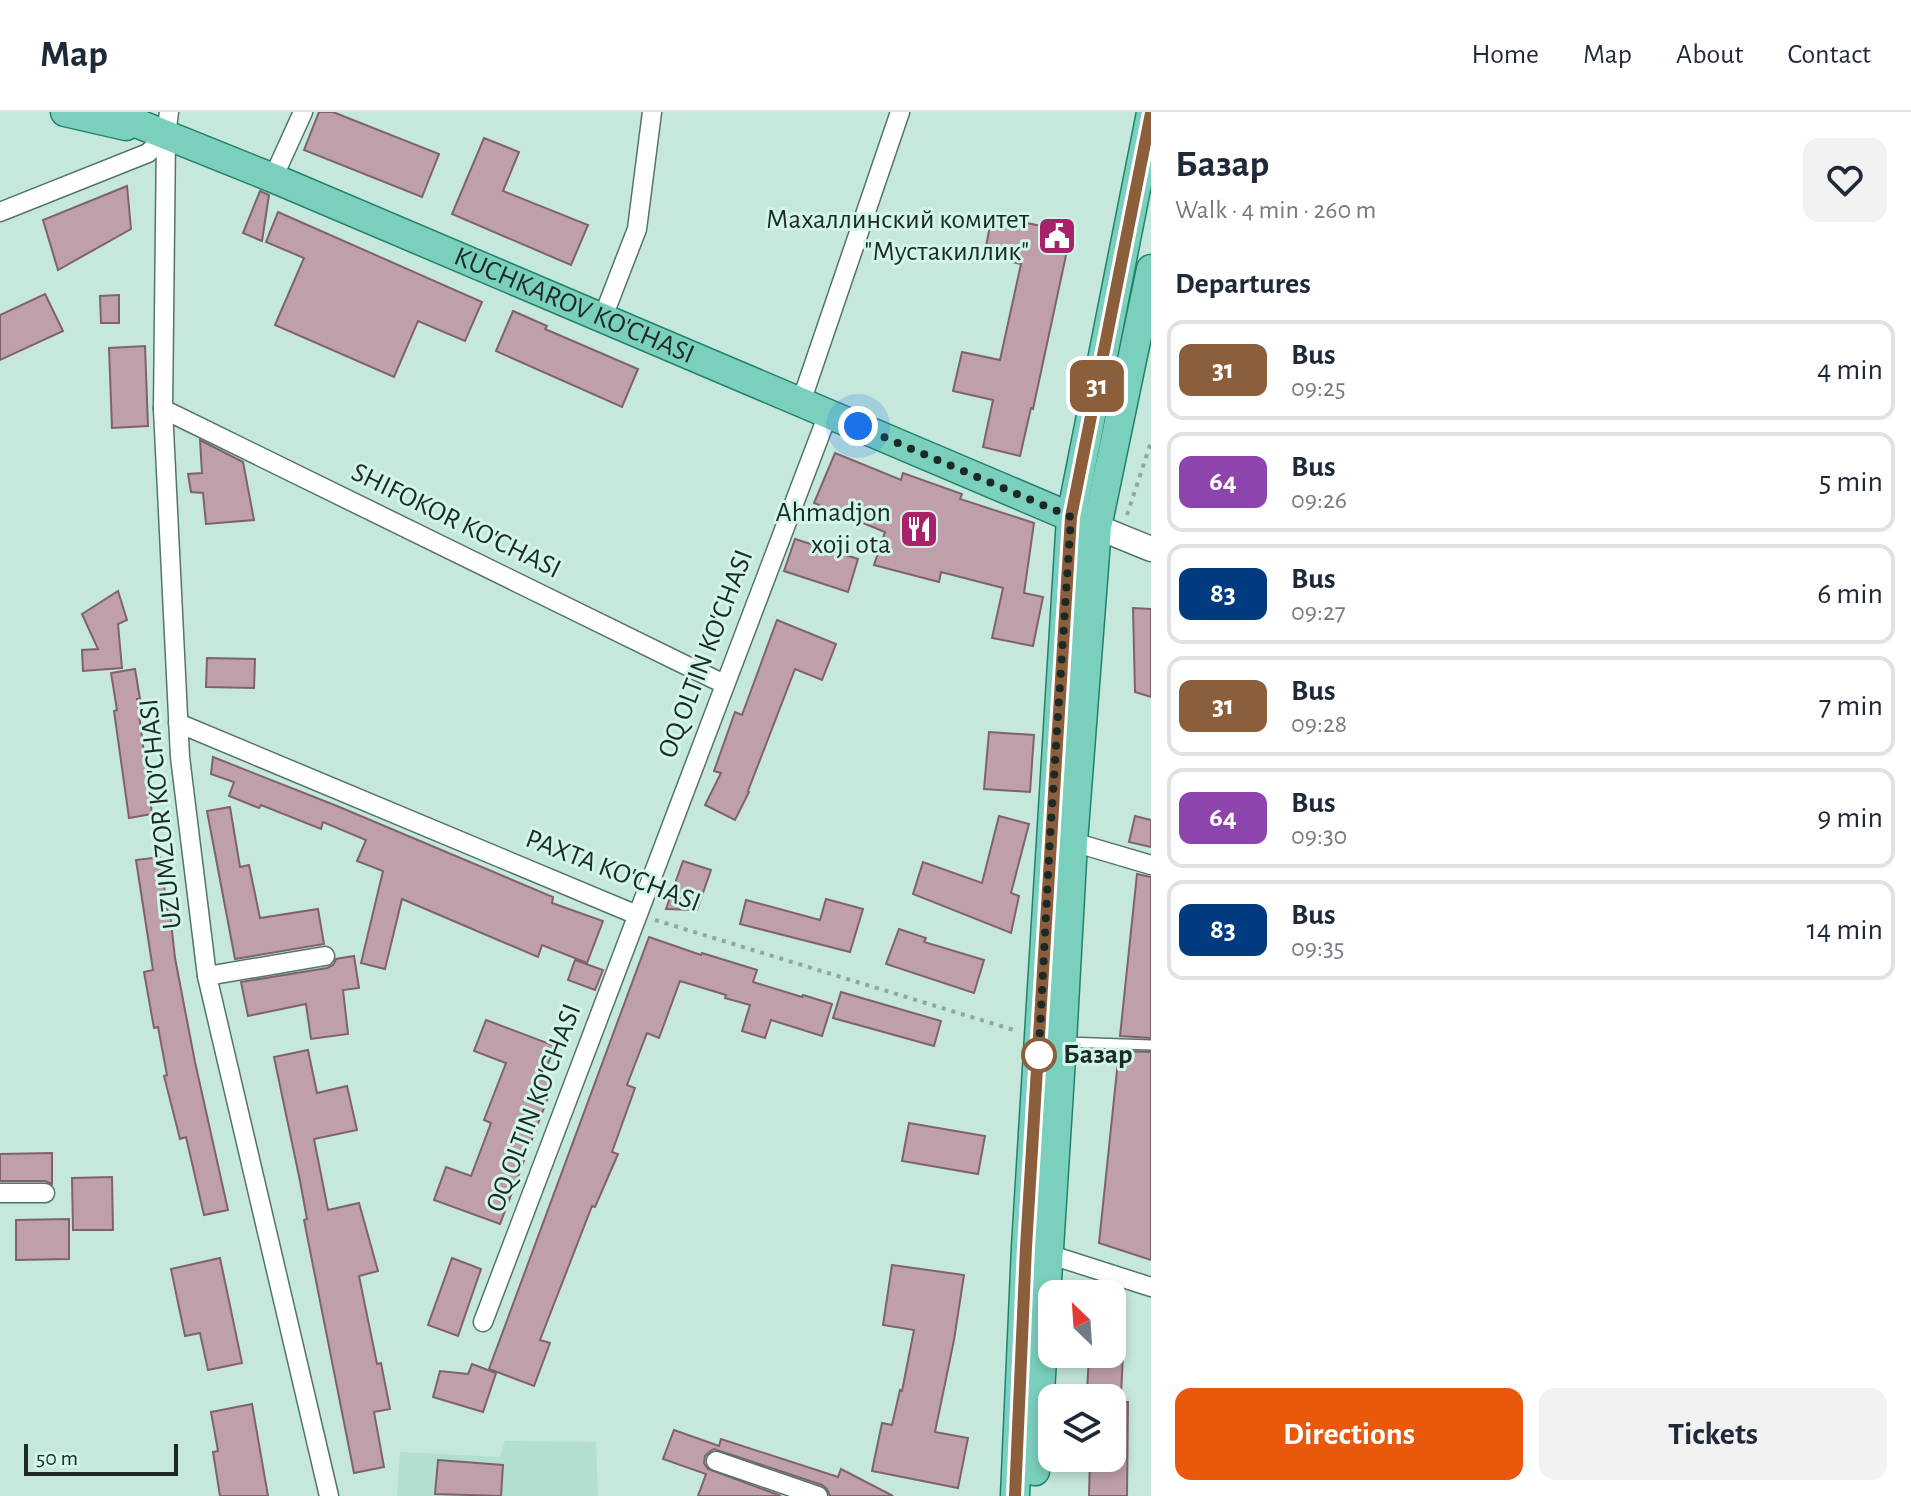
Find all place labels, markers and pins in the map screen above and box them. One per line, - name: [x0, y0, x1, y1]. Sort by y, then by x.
- place label: Махаллинский комитет "Мустакиллик": [766, 206, 1030, 266]
- public building icon: Махаллинский комитет "Мустакиллик": [1036, 215, 1078, 257]
- place label: Ahmadjon xoji ota: [775, 499, 891, 559]
- restaurant icon: Ahmadjon xoji ota: [898, 508, 940, 550]
- marker: Базар: [1022, 1038, 1056, 1072]
- place label: Базар: [1063, 1041, 1132, 1069]

